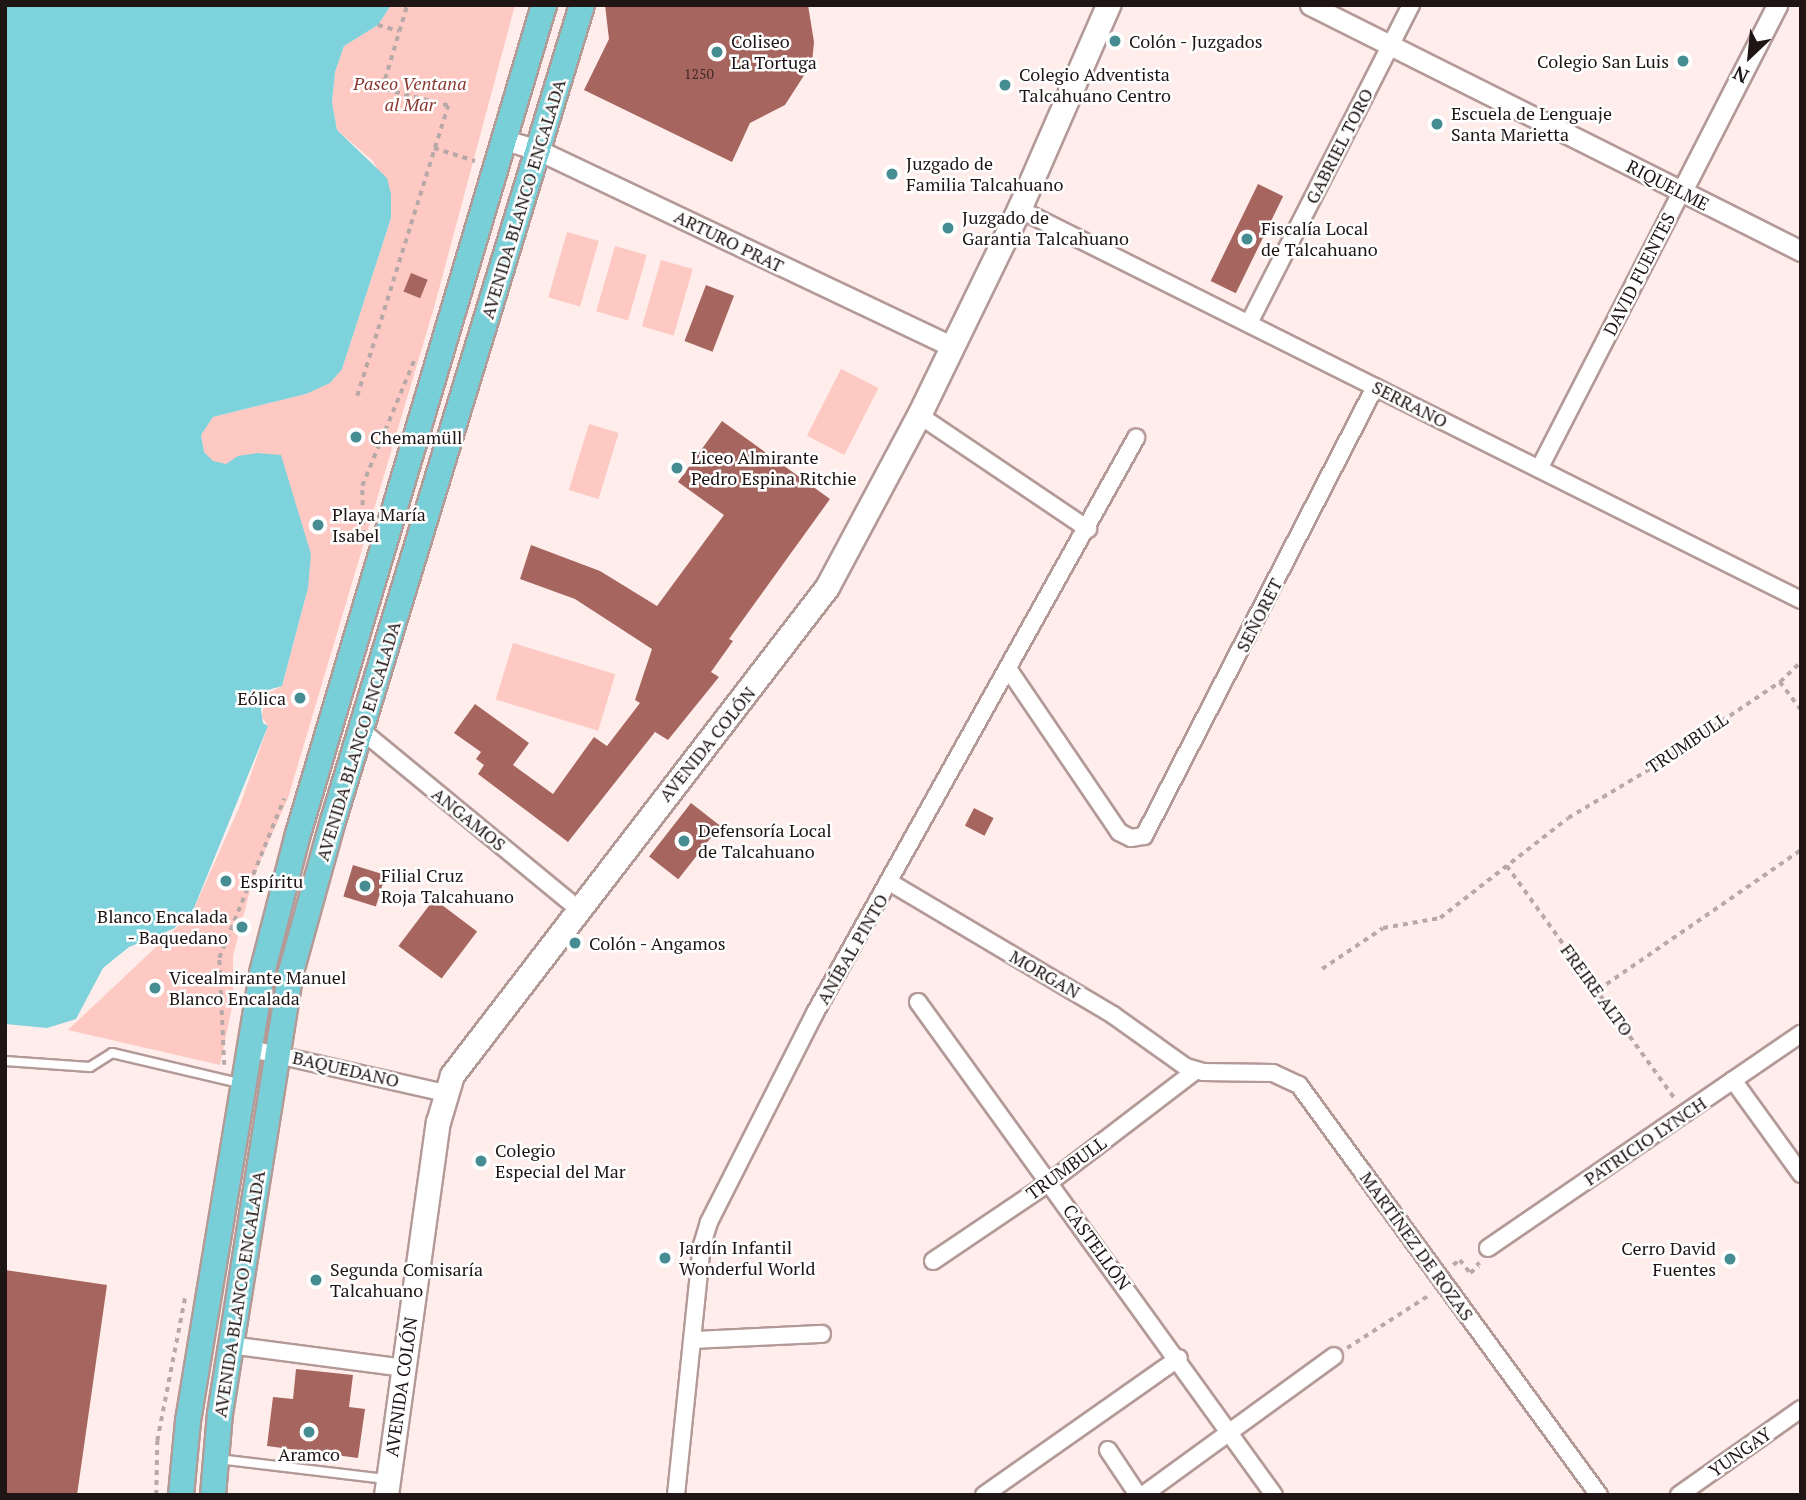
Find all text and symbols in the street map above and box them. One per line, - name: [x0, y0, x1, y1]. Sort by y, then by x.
- north arrow: [1715, 21, 1785, 91]
- place label: Colón - Juzgados: [1129, 30, 1264, 52]
- place label: Coliseo La Tortuga: [731, 31, 817, 74]
- marker: Colón - Juzgados: [1107, 33, 1123, 49]
- marker: Coliseo La Tortuga: [709, 44, 725, 60]
- place label: Colegio San Luis: [1537, 50, 1669, 72]
- marker: Colegio San Luis: [1675, 53, 1691, 69]
- text: N: [1729, 61, 1753, 90]
- place label: Colegio Adventista Talcahuano Centro: [1019, 64, 1171, 106]
- house number: 1250: [684, 66, 714, 82]
- park label: Paseo Ventana al Mar: [353, 73, 467, 116]
- street label: AVENIDA BLANCO ENCALADA: [476, 76, 570, 322]
- marker: Colegio Adventista Talcahuano Centro: [997, 77, 1013, 93]
- street label: GABRIEL TORO: [1301, 85, 1377, 207]
- place label: Escuela de Lenguaje Santa Marietta: [1451, 103, 1612, 146]
- marker: Escuela de Lenguaje Santa Marietta: [1429, 116, 1445, 132]
- place label: Juzgado de Familia Talcahuano: [906, 153, 1063, 196]
- street label: RIQUELME: [1623, 155, 1713, 215]
- marker: Juzgado de Familia Talcahuano: [884, 166, 900, 182]
- street label: ARTURO PRAT: [671, 205, 787, 277]
- place label: Juzgado de Garantia Talcahuano: [962, 207, 1129, 249]
- street label: DAVID FUENTES: [1599, 209, 1679, 339]
- place label: Fiscalía Local de Talcahuano: [1261, 218, 1378, 260]
- marker: Juzgado de Garantia Talcahuano: [940, 220, 956, 236]
- marker: Fiscalía Local de Talcahuano: [1239, 231, 1255, 247]
- street label: SERRANO: [1369, 376, 1451, 432]
- place label: Chemamüll: [370, 426, 463, 448]
- marker: Chemamüll: [348, 429, 364, 445]
- place label: Liceo Almirante Pedro Espina Ritchie: [691, 447, 856, 490]
- marker: Liceo Almirante Pedro Espina Ritchie: [669, 460, 685, 476]
- place label: Playa María Isabel: [332, 504, 426, 546]
- marker: Playa María Isabel: [310, 517, 326, 533]
- street label: SEÑORET: [1231, 575, 1287, 655]
- street label: AVENIDA BLANCO ENCALADA: [311, 618, 405, 864]
- street label: AVENIDA COLÓN: [654, 682, 760, 806]
- place label: Eólica: [237, 687, 286, 709]
- marker: Eólica: [292, 690, 308, 706]
- street label: TRUMBULL: [1642, 708, 1732, 778]
- street label: ANGAMOS: [428, 783, 510, 855]
- place label: Defensoría Local de Talcahuano: [698, 820, 832, 862]
- marker: Defensoría Local de Talcahuano: [676, 833, 692, 849]
- place label: Filial Cruz Roja Talcahuano: [381, 865, 514, 908]
- place label: Espíritu: [240, 870, 303, 892]
- marker: Espíritu: [218, 873, 234, 889]
- marker: Filial Cruz Roja Talcahuano: [355, 876, 375, 896]
- street label: ANÍBAL PINTO: [812, 890, 892, 1008]
- place label: Blanco Encalada - Baquedano: [97, 906, 228, 948]
- marker: Blanco Encalada - Baquedano: [234, 919, 250, 935]
- place label: Colón - Angamos: [589, 932, 727, 954]
- marker: Colón - Angamos: [567, 935, 583, 951]
- street label: FREIRE ALTO: [1556, 940, 1638, 1040]
- street label: MORGAN: [1006, 945, 1084, 1003]
- place label: Vicealmirante Manuel Blanco Encalada: [169, 967, 346, 1010]
- marker: Vicealmirante Manuel Blanco Encalada: [147, 980, 163, 996]
- street label: BAQUEDANO: [291, 1046, 401, 1092]
- street label: PATRICIO LYNCH: [1580, 1092, 1710, 1190]
- street label: TRUMBULL: [1022, 1132, 1110, 1204]
- place label: Colegio Especial del Mar: [495, 1140, 626, 1182]
- marker: Colegio Especial del Mar: [473, 1153, 489, 1169]
- street label: MARTÍNEZ DE ROZAS: [1356, 1167, 1478, 1325]
- street label: AVENIDA BLANCO ENCALADA: [209, 1169, 269, 1419]
- street label: CASTELLÓN: [1059, 1200, 1135, 1294]
- place label: Jardín Infantil Wonderful World: [679, 1237, 815, 1280]
- place label: Cerro David Fuentes: [1621, 1238, 1716, 1280]
- marker: Jardín Infantil Wonderful World: [657, 1250, 673, 1266]
- marker: Cerro David Fuentes: [1722, 1251, 1738, 1267]
- place label: Segunda Comisaría Talcahuano: [330, 1259, 483, 1302]
- marker: Segunda Comisaría Talcahuano: [308, 1272, 324, 1288]
- street label: AVENIDA COLÓN: [380, 1315, 422, 1459]
- street label: YUNGAY: [1705, 1423, 1775, 1481]
- marker: Aramco: [301, 1424, 317, 1440]
- place label: Aramco: [278, 1443, 340, 1465]

